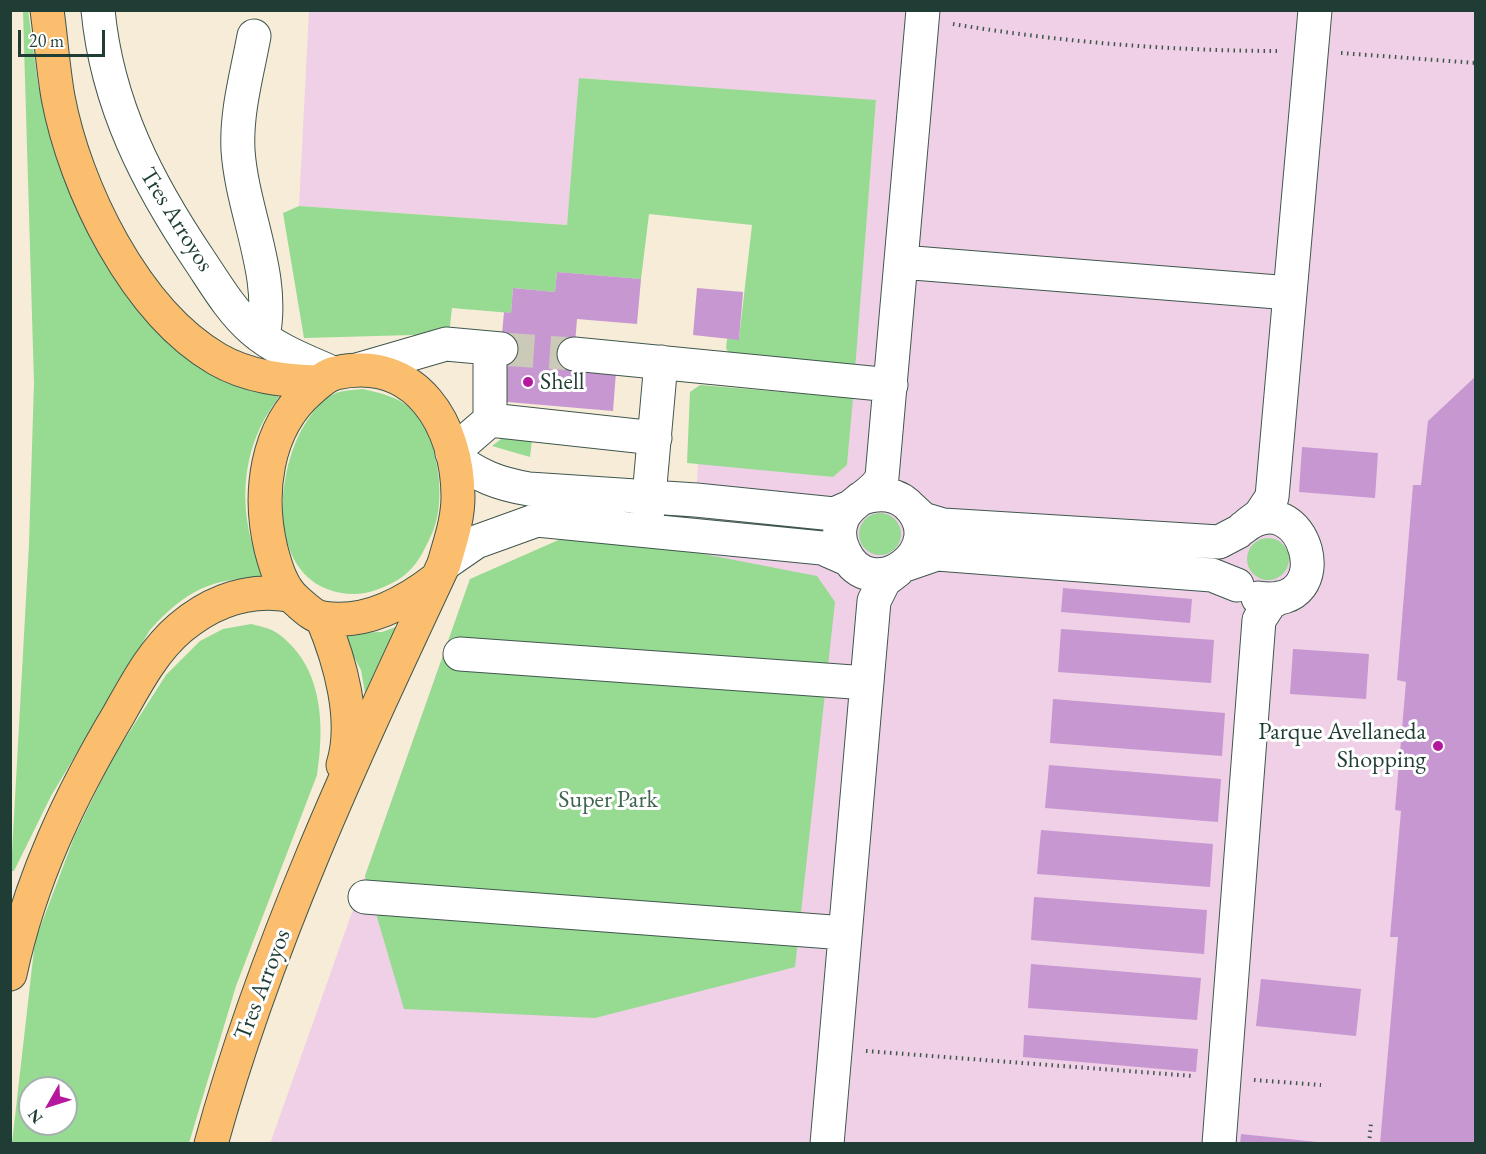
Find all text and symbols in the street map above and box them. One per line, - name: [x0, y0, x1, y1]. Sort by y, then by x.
- scale bar: [21, 18, 108, 56]
- text: 20 m: [29, 29, 64, 52]
- street label: Tres Arroyos: [133, 163, 219, 277]
- place label: Shell: [540, 368, 584, 396]
- marker: Shell: [521, 375, 535, 389]
- place label: Parque Avellaneda Shopping: [1258, 718, 1426, 774]
- marker: Parque Avellaneda Shopping: [1431, 739, 1445, 753]
- park label: Super Park: [558, 786, 658, 814]
- street label: Tres Arroyos: [229, 925, 297, 1045]
- north arrow: [18, 1076, 78, 1136]
- text: N: [23, 1105, 47, 1128]

